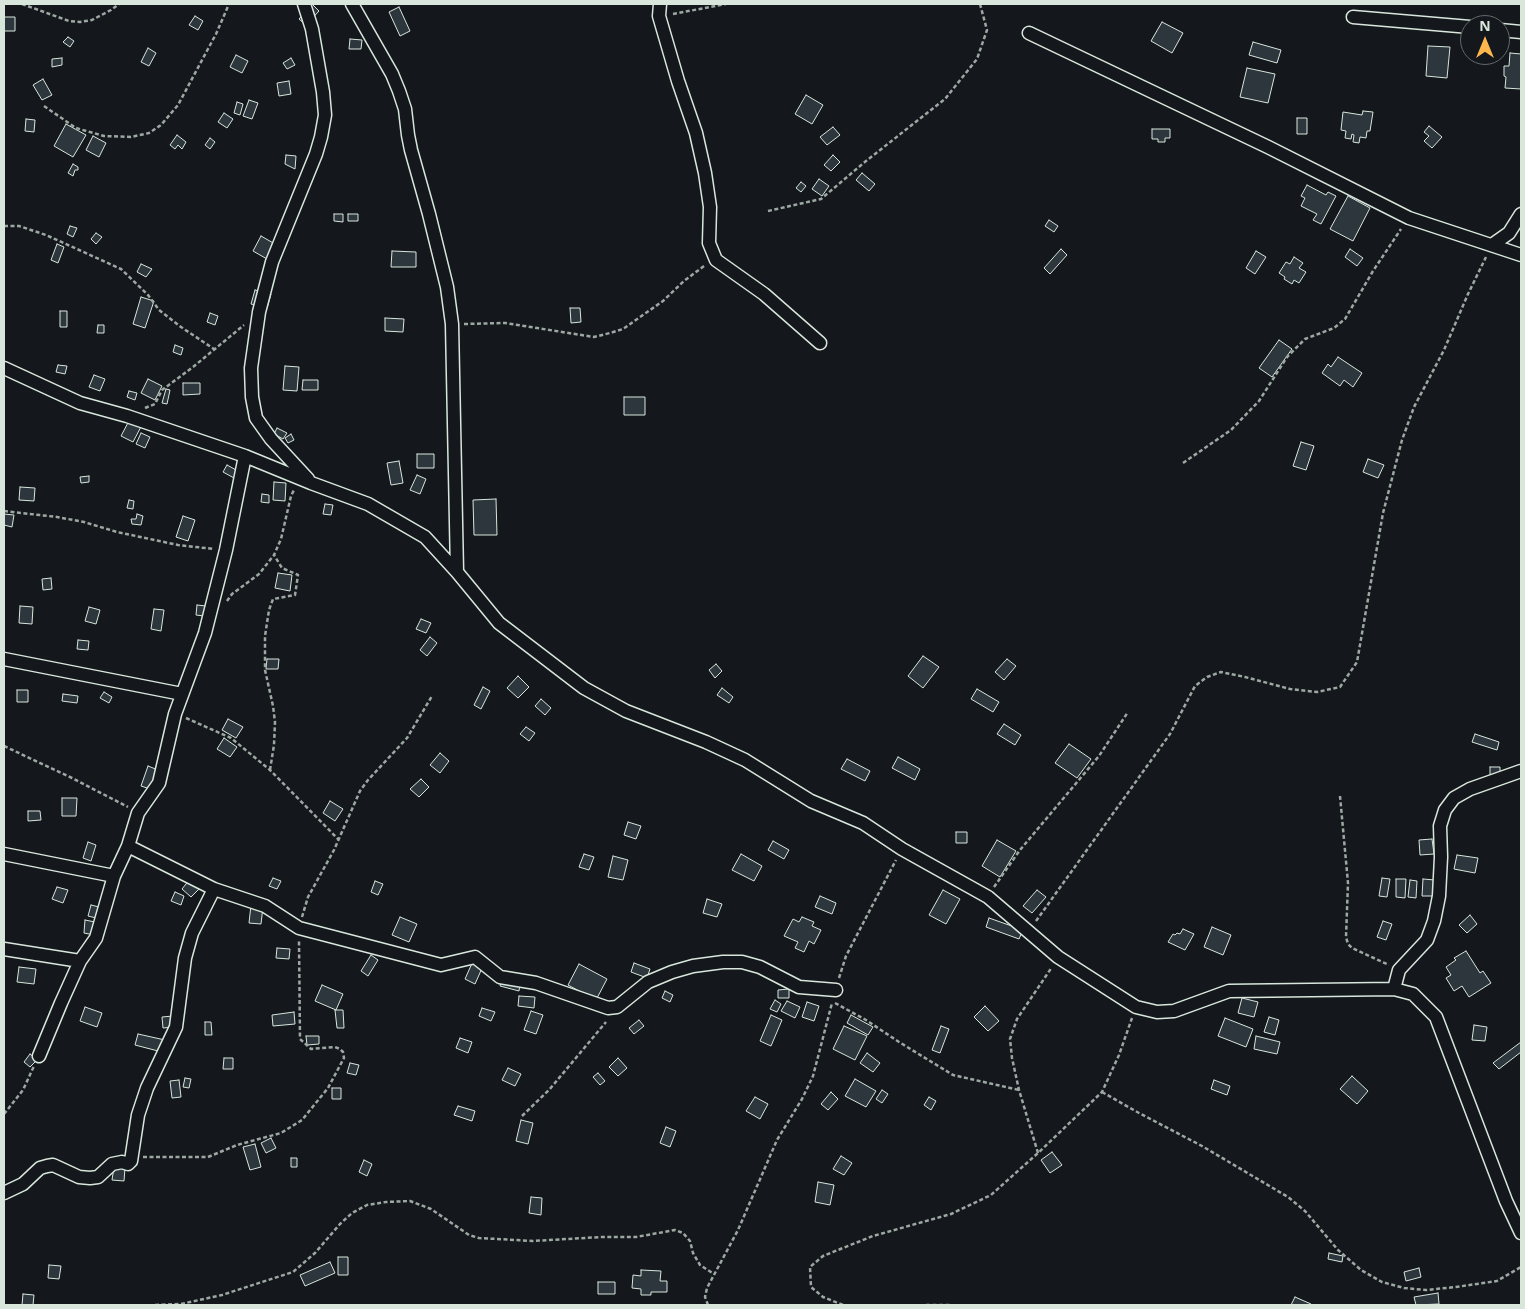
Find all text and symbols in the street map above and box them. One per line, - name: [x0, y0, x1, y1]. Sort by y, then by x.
- north arrow: [1460, 15, 1510, 65]
- text: N: [1479, 16, 1491, 35]

